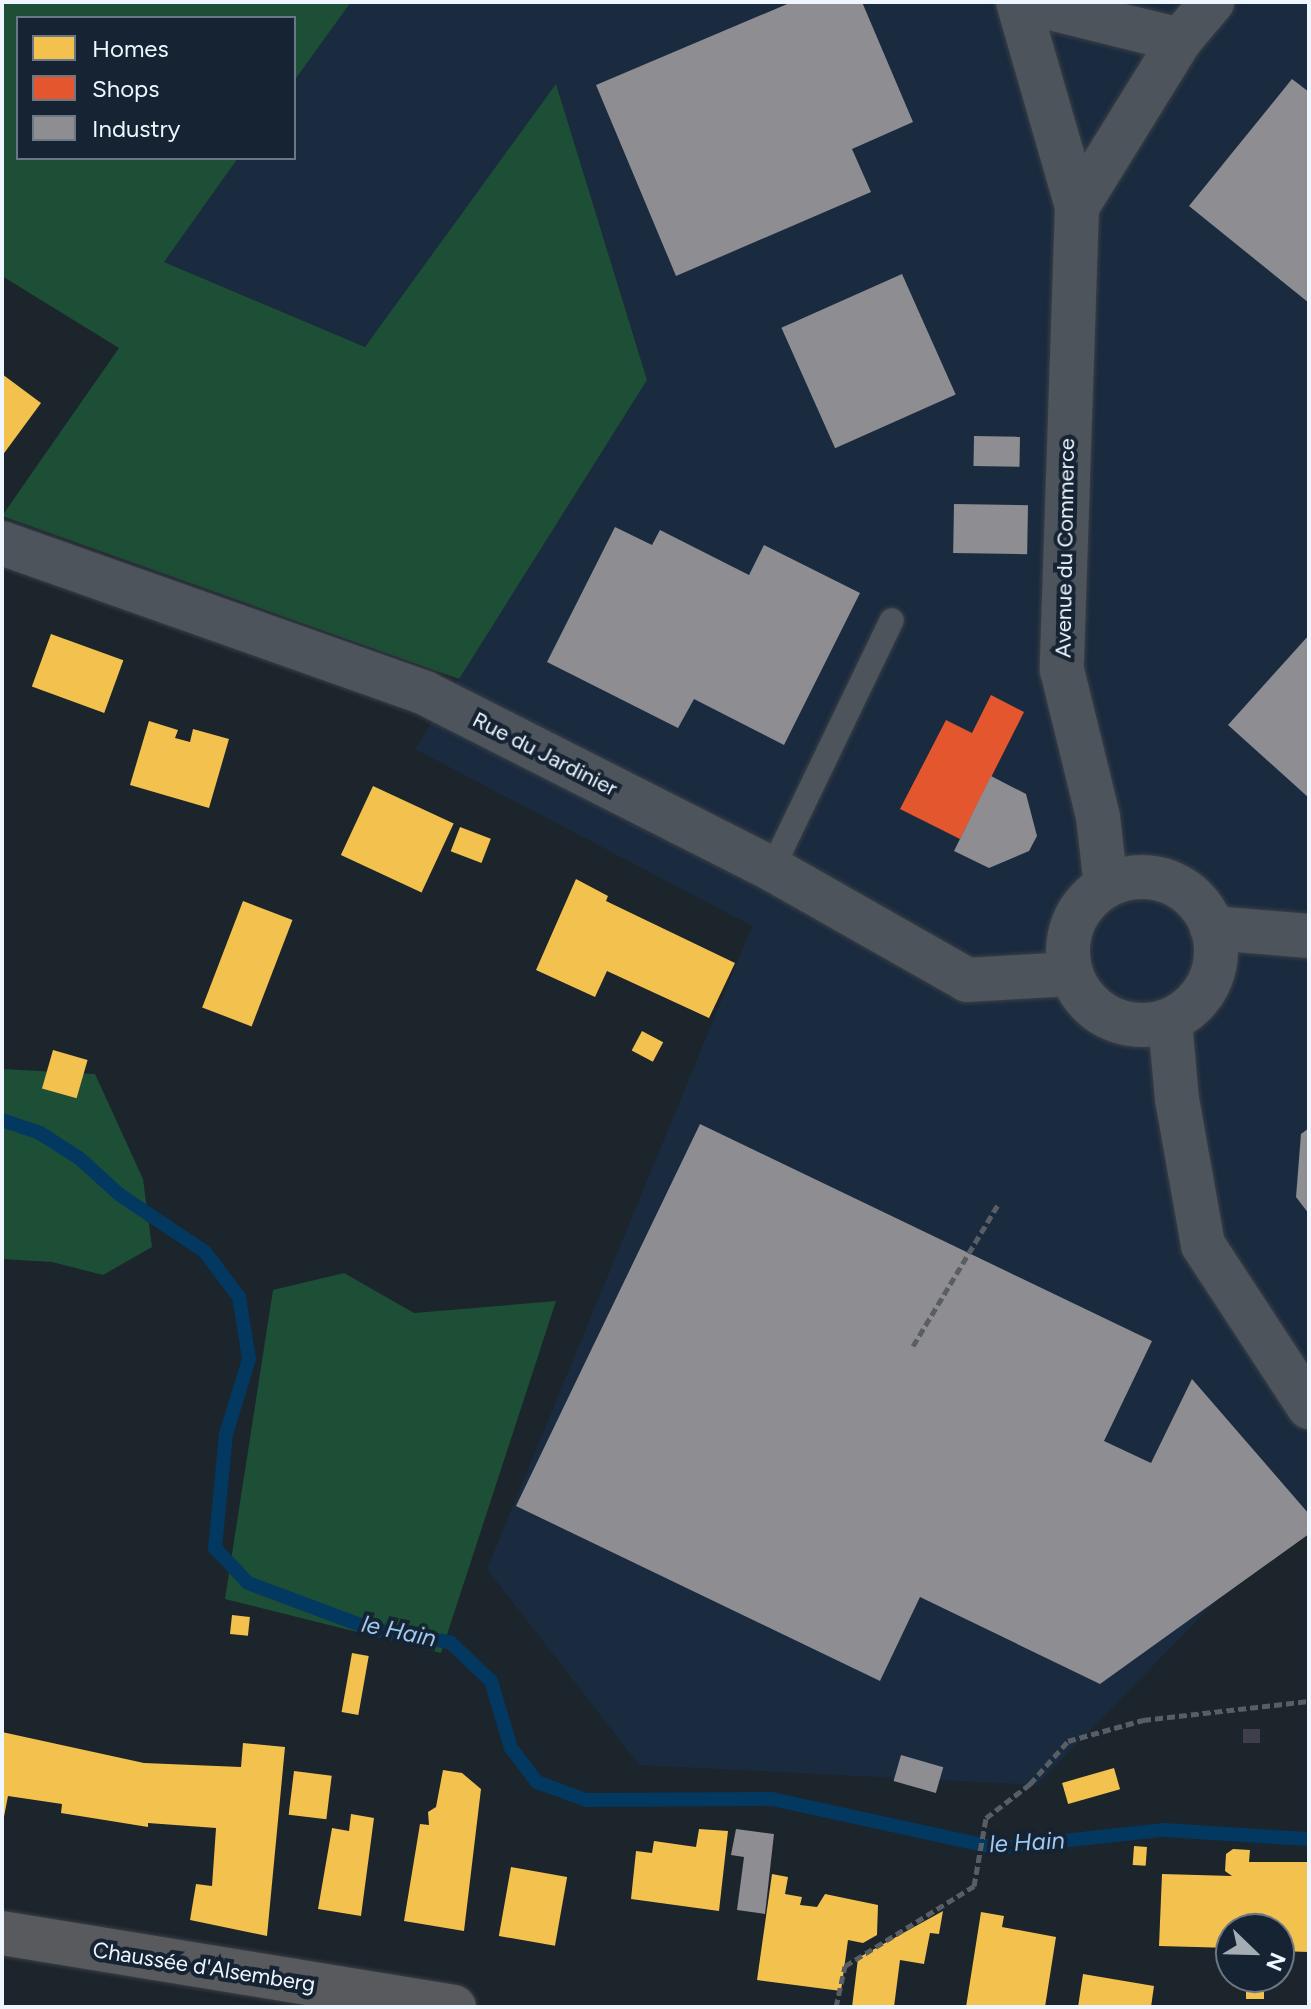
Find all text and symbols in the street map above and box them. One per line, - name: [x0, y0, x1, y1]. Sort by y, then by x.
- legend: [16, 16, 296, 160]
- text: Homes: [92, 34, 169, 63]
- text: Shops: [92, 74, 159, 103]
- text: Industry: [92, 114, 180, 143]
- street label: Avenue du Commerce: [1050, 438, 1080, 658]
- street label: Rue du Jardinier: [468, 706, 622, 802]
- water label: le Hain: [359, 1609, 439, 1653]
- water label: le Hain: [989, 1826, 1065, 1858]
- north arrow: [1215, 1913, 1295, 1993]
- street label: Chaussée d'Alsemberg: [91, 1936, 317, 1998]
- text: N: [1260, 1949, 1291, 1975]

